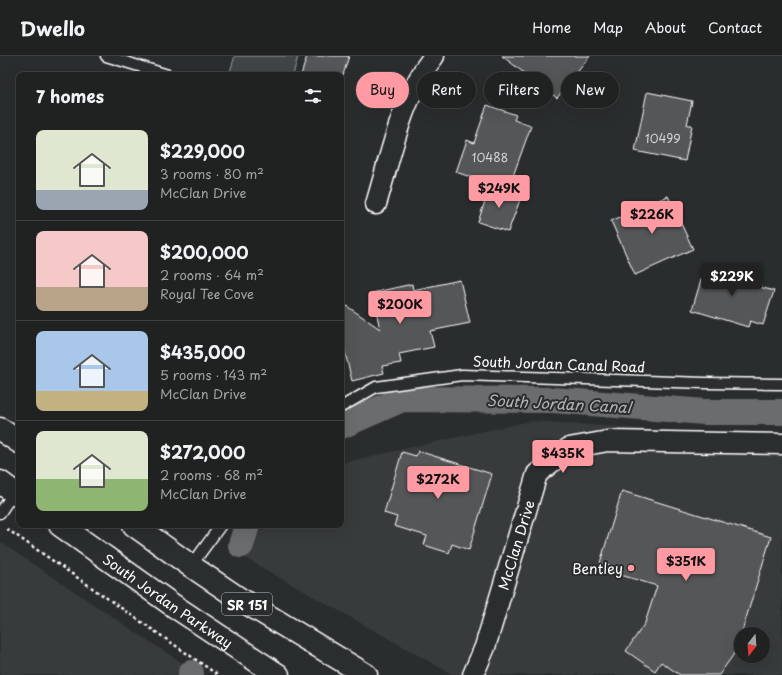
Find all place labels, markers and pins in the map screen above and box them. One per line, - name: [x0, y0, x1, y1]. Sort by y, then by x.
- pin: $249K: [471, 175, 527, 209]
- pin: $226K: [624, 201, 680, 235]
- pin: $229K: [704, 263, 760, 297]
- pin: $200K: [372, 291, 428, 325]
- pin: $435K: [535, 440, 591, 474]
- pin: $272K: [410, 466, 466, 500]
- pin: $351K: [658, 548, 714, 582]
- place label: Bentley: [572, 558, 623, 579]
- marker: Bentley: [626, 563, 636, 573]

